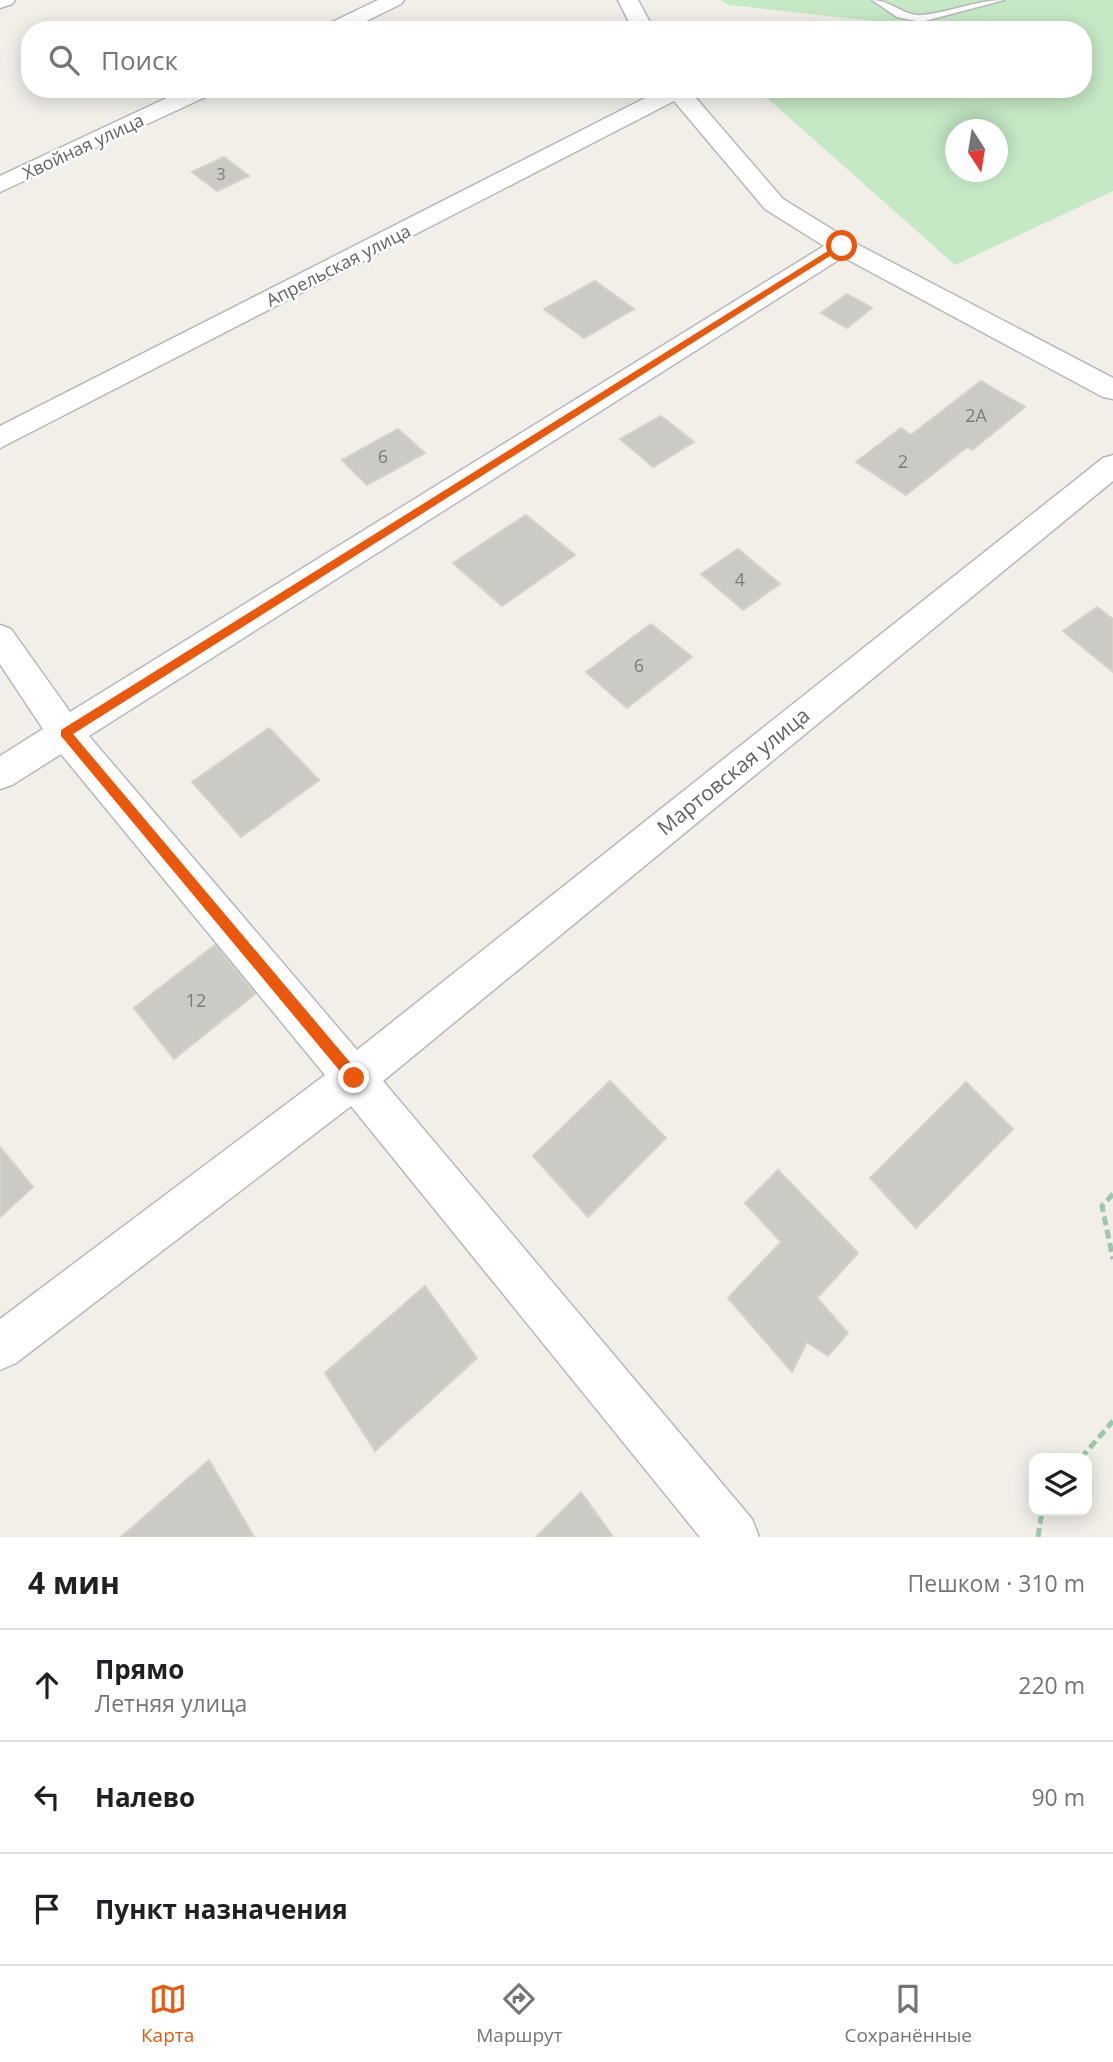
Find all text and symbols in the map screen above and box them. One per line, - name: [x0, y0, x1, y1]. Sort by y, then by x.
- search box: [21, 21, 1092, 98]
- icon: search: [45, 41, 83, 79]
- text: Поиск: [101, 42, 178, 78]
- street label: Хвойная улица: [19, 107, 147, 185]
- north arrow: [945, 119, 1008, 182]
- house number: 3: [216, 163, 226, 185]
- street label: Апрельская улица: [262, 218, 414, 312]
- route start: [826, 230, 857, 261]
- house number: 2А: [965, 403, 987, 427]
- house number: 6: [378, 444, 388, 468]
- house number: 2: [898, 449, 908, 473]
- house number: 4: [735, 567, 745, 591]
- house number: 6: [634, 653, 644, 677]
- street label: Мартовская улица: [651, 701, 815, 841]
- house number: 12: [186, 988, 206, 1012]
- route end: [338, 1062, 369, 1093]
- map controls: [1029, 1453, 1092, 1516]
- button: layers: [1029, 1453, 1092, 1516]
- text: 4 мин: [28, 1562, 120, 1603]
- text: Пешком · 310 m: [908, 1567, 1085, 1599]
- text: Прямо: [95, 1651, 184, 1687]
- icon: ahead: [28, 1666, 66, 1704]
- text: 220 m: [1018, 1669, 1085, 1701]
- text: Летняя улица: [95, 1687, 247, 1719]
- icon: left: [28, 1778, 66, 1816]
- text: Налево: [95, 1779, 195, 1815]
- text: 90 m: [1031, 1781, 1085, 1813]
- icon: arrive: [28, 1890, 66, 1928]
- text: Пункт назначения: [95, 1891, 348, 1927]
- tab: Карта: [141, 1980, 194, 2048]
- tab: Маршрут: [476, 1980, 563, 2048]
- tab: Сохранённые: [844, 1980, 972, 2048]

